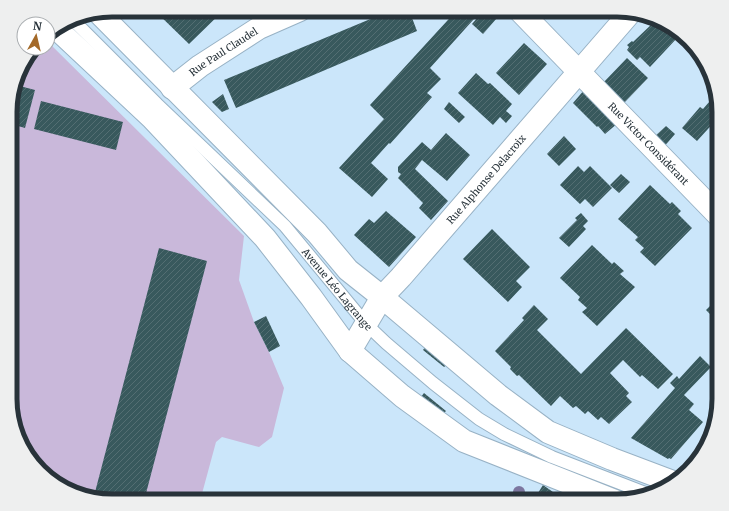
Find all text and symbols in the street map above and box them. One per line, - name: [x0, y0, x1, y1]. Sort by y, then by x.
- north arrow: [16, 16, 56, 56]
- text: N: [32, 19, 43, 34]
- street label: Rue Paul Claudel: [187, 25, 260, 79]
- street label: Rue Victor Considérant: [605, 100, 691, 188]
- street label: Rue Alphonse Delacroix: [444, 132, 529, 227]
- street label: Avenue Léo Lagrange: [298, 245, 375, 333]

